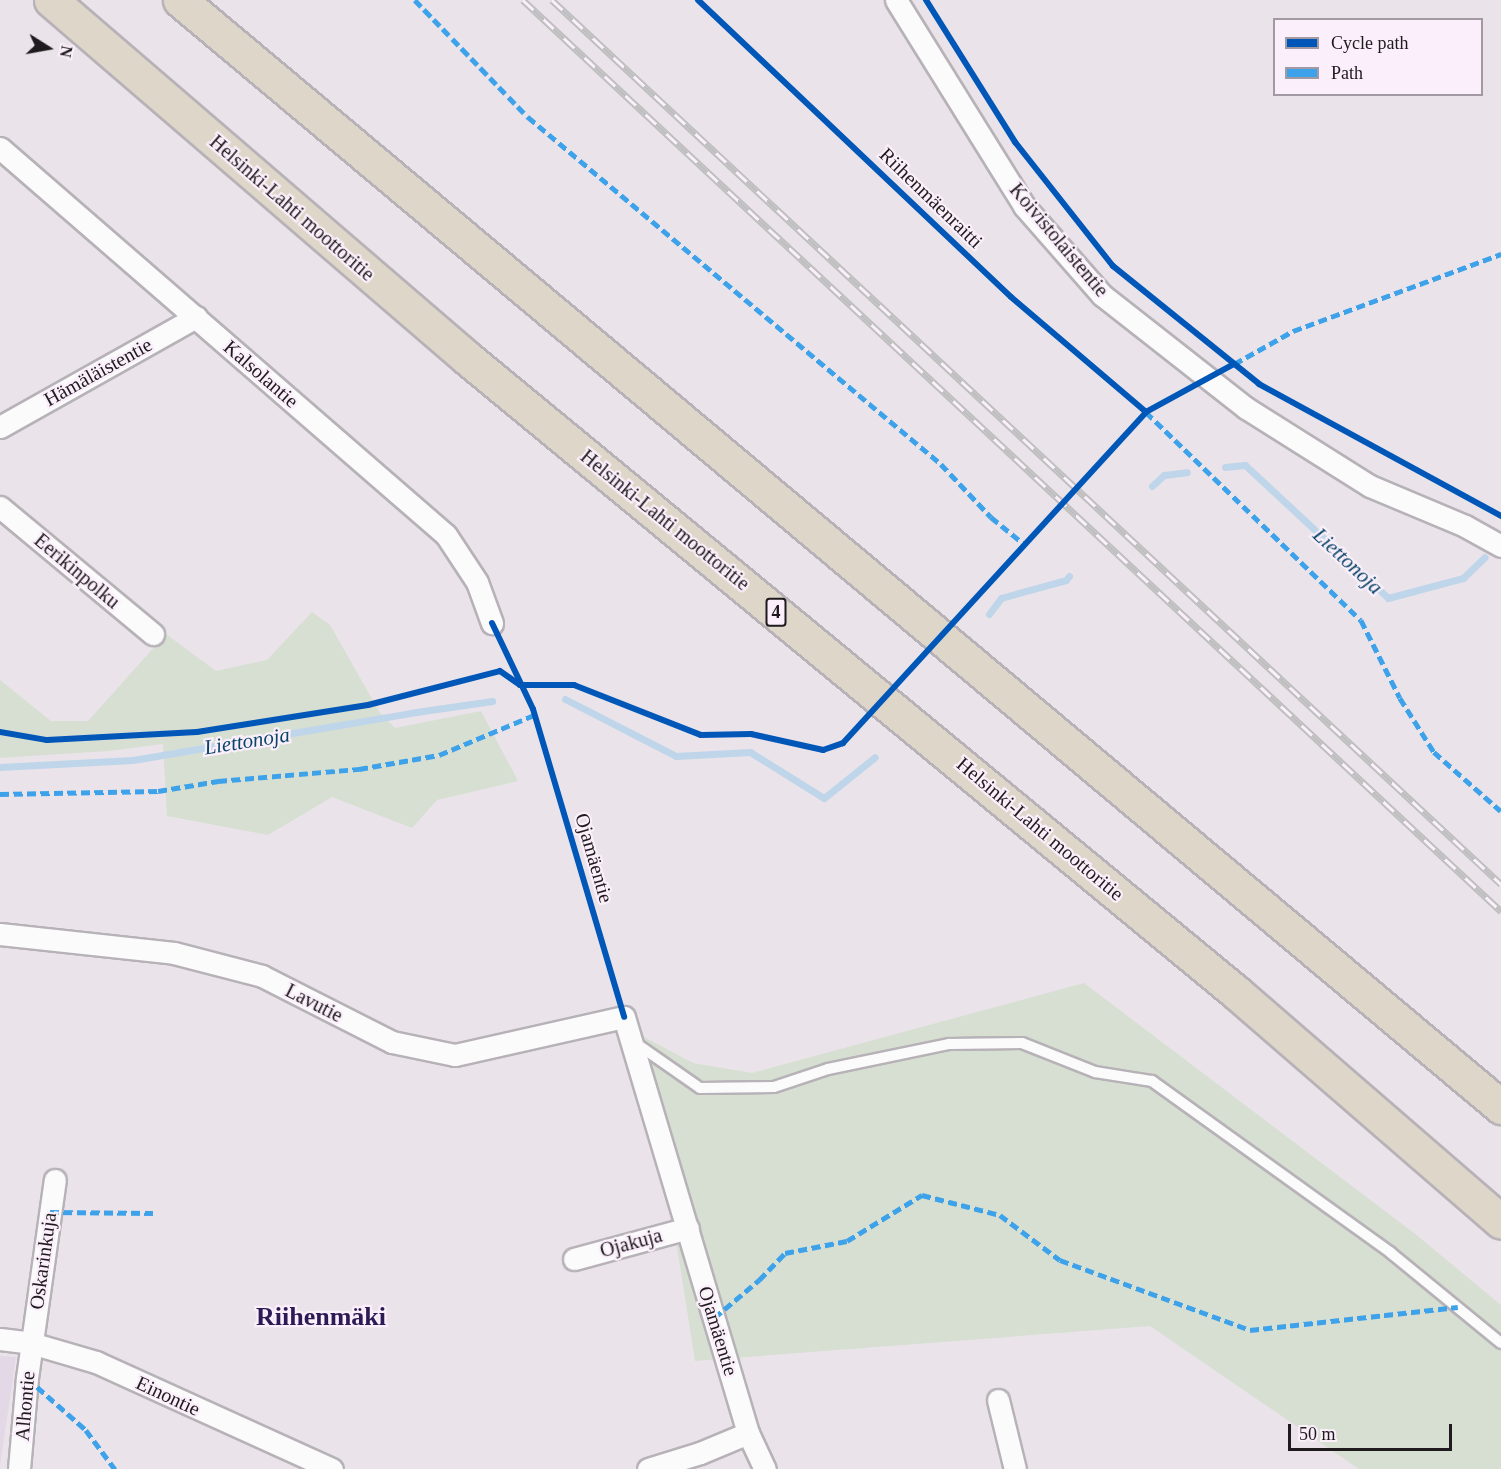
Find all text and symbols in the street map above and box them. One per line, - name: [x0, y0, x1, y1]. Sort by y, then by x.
- north arrow: [18, 18, 78, 78]
- legend: [1273, 18, 1483, 96]
- text: Cycle path: [1331, 33, 1408, 53]
- text: N: [57, 44, 76, 59]
- text: Path: [1331, 63, 1363, 83]
- street label: Helsinki-Lahti moottoritie: [205, 130, 379, 286]
- street label: Riihenmäenraitti: [874, 143, 988, 253]
- street label: Koivistolaistentie: [1004, 178, 1114, 302]
- street label: Hämäläistentie: [40, 332, 156, 412]
- street label: Kalsolantie: [219, 335, 303, 413]
- street label: Helsinki-Lahti moottoritie: [576, 444, 754, 596]
- water label: Liettonoja: [1308, 522, 1388, 600]
- street label: Eerikinpolku: [29, 528, 125, 614]
- road number: 4: [766, 597, 786, 627]
- water label: Liettonoja: [202, 722, 292, 760]
- street label: Helsinki-Lahti moottoritie: [952, 752, 1128, 906]
- street label: Ojamäentie: [570, 810, 618, 906]
- street label: Lavutie: [281, 978, 347, 1028]
- street label: Oskarinkuja: [24, 1211, 62, 1311]
- street label: Ojakuja: [597, 1223, 665, 1263]
- street label: Ojamäentie: [693, 1283, 743, 1379]
- district label: Riihenmäki: [256, 1301, 386, 1333]
- street label: Alhontie: [10, 1370, 40, 1442]
- street label: Einontie: [132, 1371, 204, 1421]
- scale bar: [1291, 1412, 1454, 1450]
- text: 50 m: [1299, 1424, 1336, 1444]

